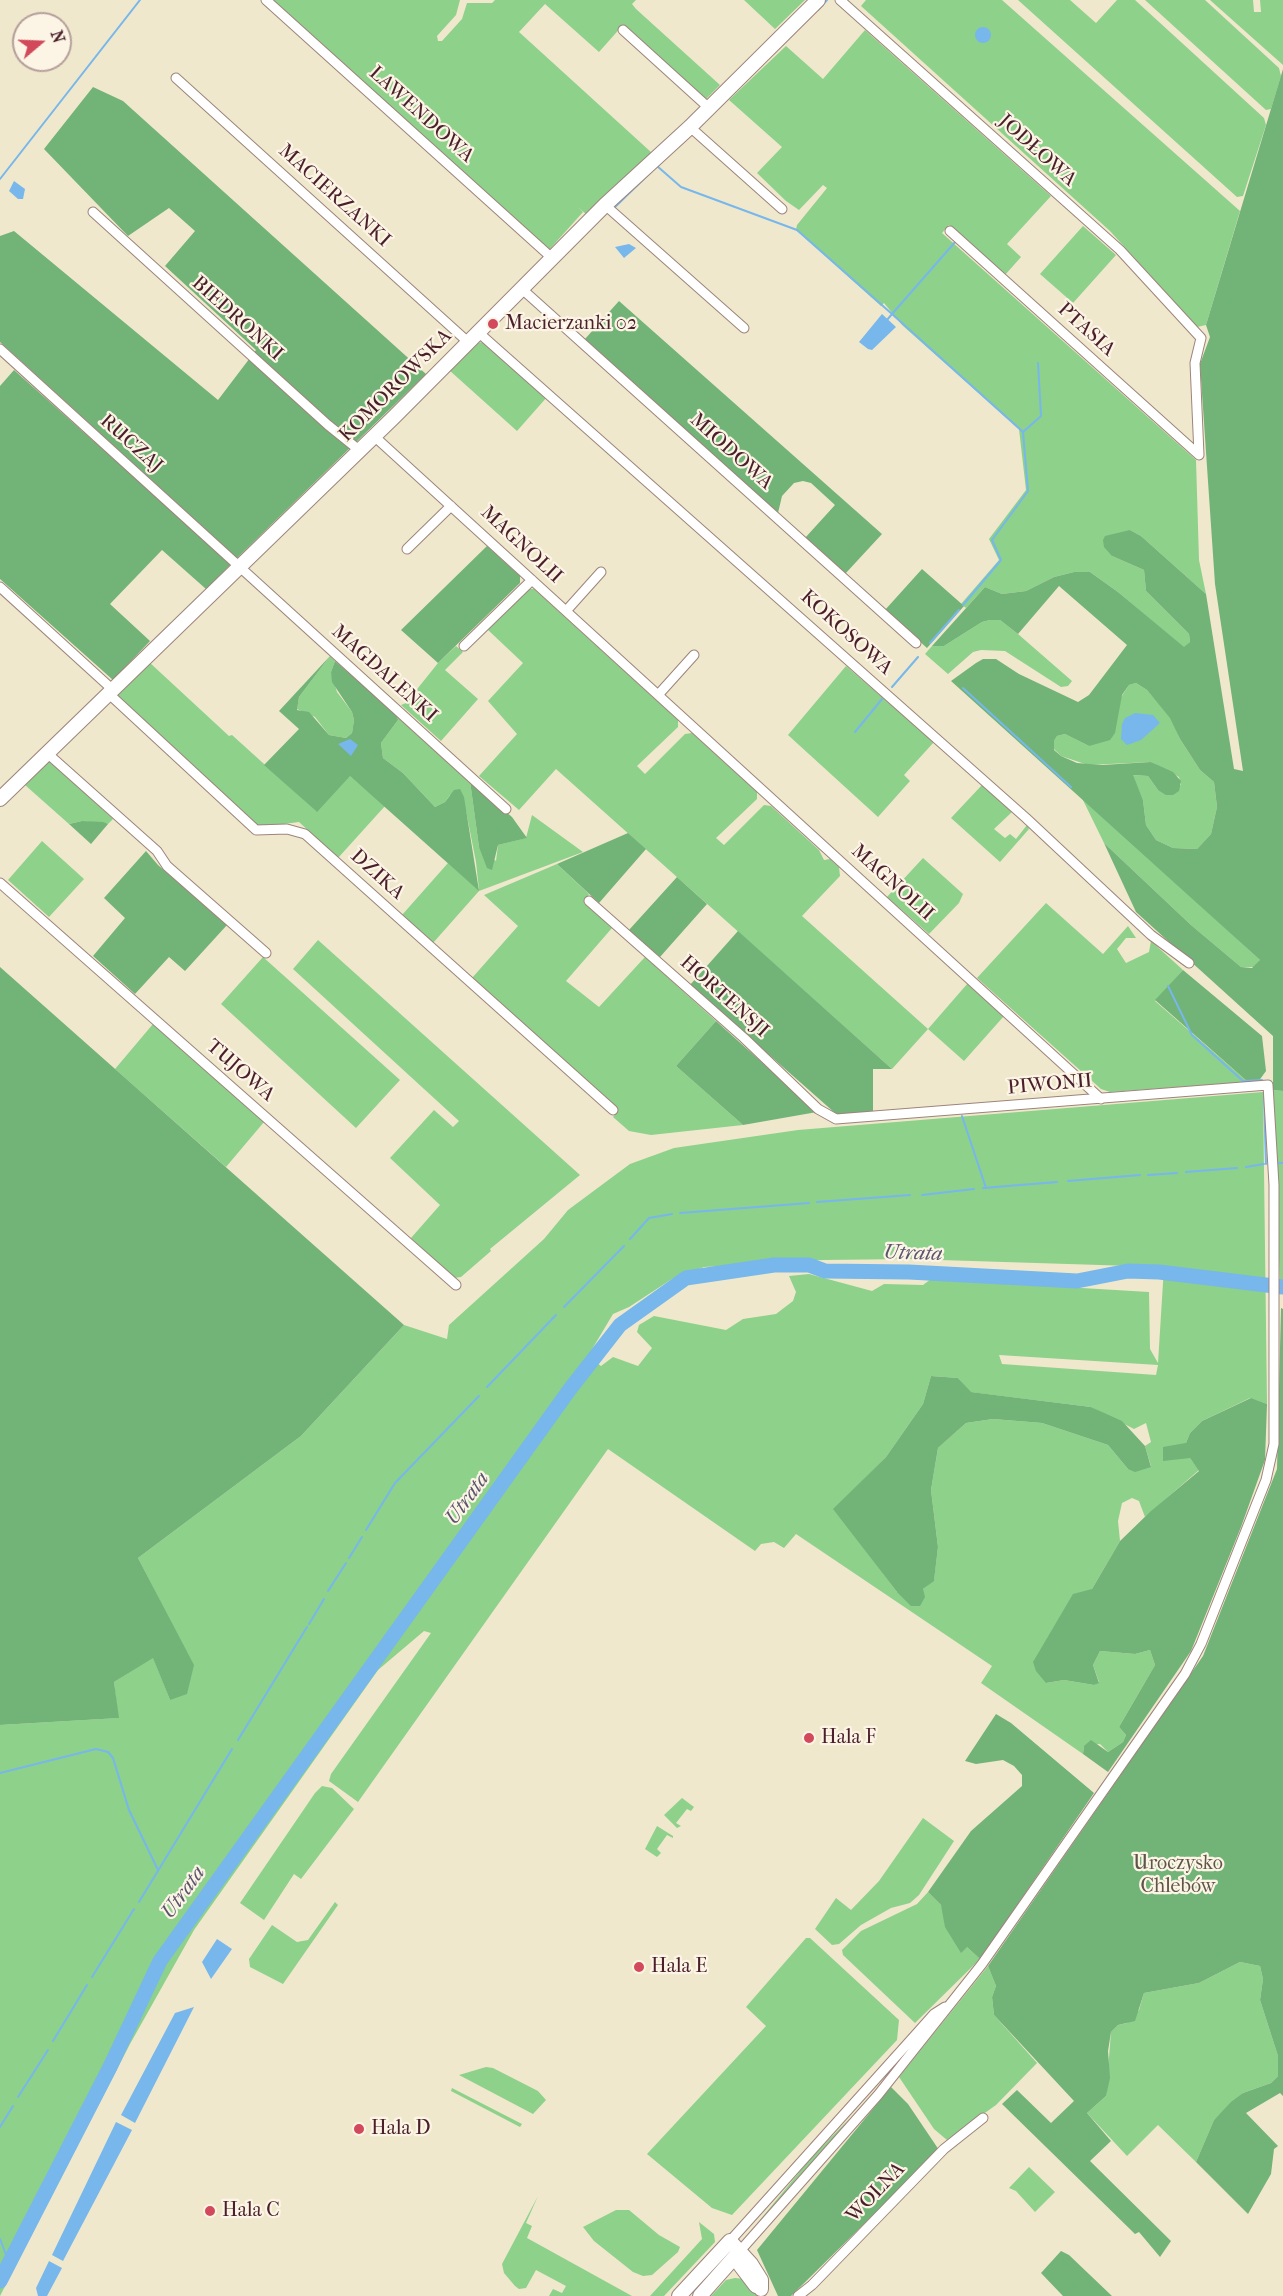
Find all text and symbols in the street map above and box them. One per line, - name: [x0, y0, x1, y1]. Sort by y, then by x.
- north arrow: [12, 12, 72, 72]
- text: N: [47, 28, 69, 45]
- street label: LAWENDOWA: [364, 62, 478, 168]
- street label: JODŁOWA: [993, 110, 1081, 192]
- street label: MACIERZANKI: [273, 139, 395, 253]
- street label: BIEDRONKI: [186, 272, 288, 366]
- street label: PTASIA: [1052, 298, 1120, 362]
- place label: Macierzanki 02: [505, 312, 637, 336]
- marker: Macierzanki 02: [486, 317, 500, 331]
- street label: KOMOROWSKA: [335, 325, 457, 447]
- street label: MIODOWA: [685, 408, 777, 496]
- street label: RUCZAJ: [95, 410, 167, 478]
- street label: MAGNOLII: [475, 501, 567, 589]
- street label: KOKOSOWA: [795, 585, 897, 681]
- street label: MAGDALENKI: [326, 620, 442, 728]
- street label: MAGNOLII: [846, 840, 938, 926]
- street label: DZIKA: [345, 845, 409, 905]
- street label: HORTENSJI: [675, 951, 773, 1043]
- street label: TUJOWA: [201, 1035, 279, 1107]
- street label: PIWONII: [1006, 1069, 1094, 1101]
- water label: Utrata: [883, 1240, 943, 1268]
- water label: Utrata: [440, 1468, 496, 1530]
- place label: Hala F: [821, 1726, 876, 1750]
- marker: Hala F: [802, 1731, 816, 1745]
- park label: Uroczysko Chlebów: [1133, 1852, 1223, 1899]
- water label: Utrata: [156, 1862, 212, 1924]
- place label: Hala E: [651, 1955, 707, 1979]
- marker: Hala E: [632, 1960, 646, 1974]
- place label: Hala D: [371, 2117, 430, 2141]
- marker: Hala D: [352, 2122, 366, 2136]
- street label: WOLNA: [841, 2158, 911, 2228]
- place label: Hala C: [222, 2199, 280, 2223]
- marker: Hala C: [203, 2204, 217, 2218]

